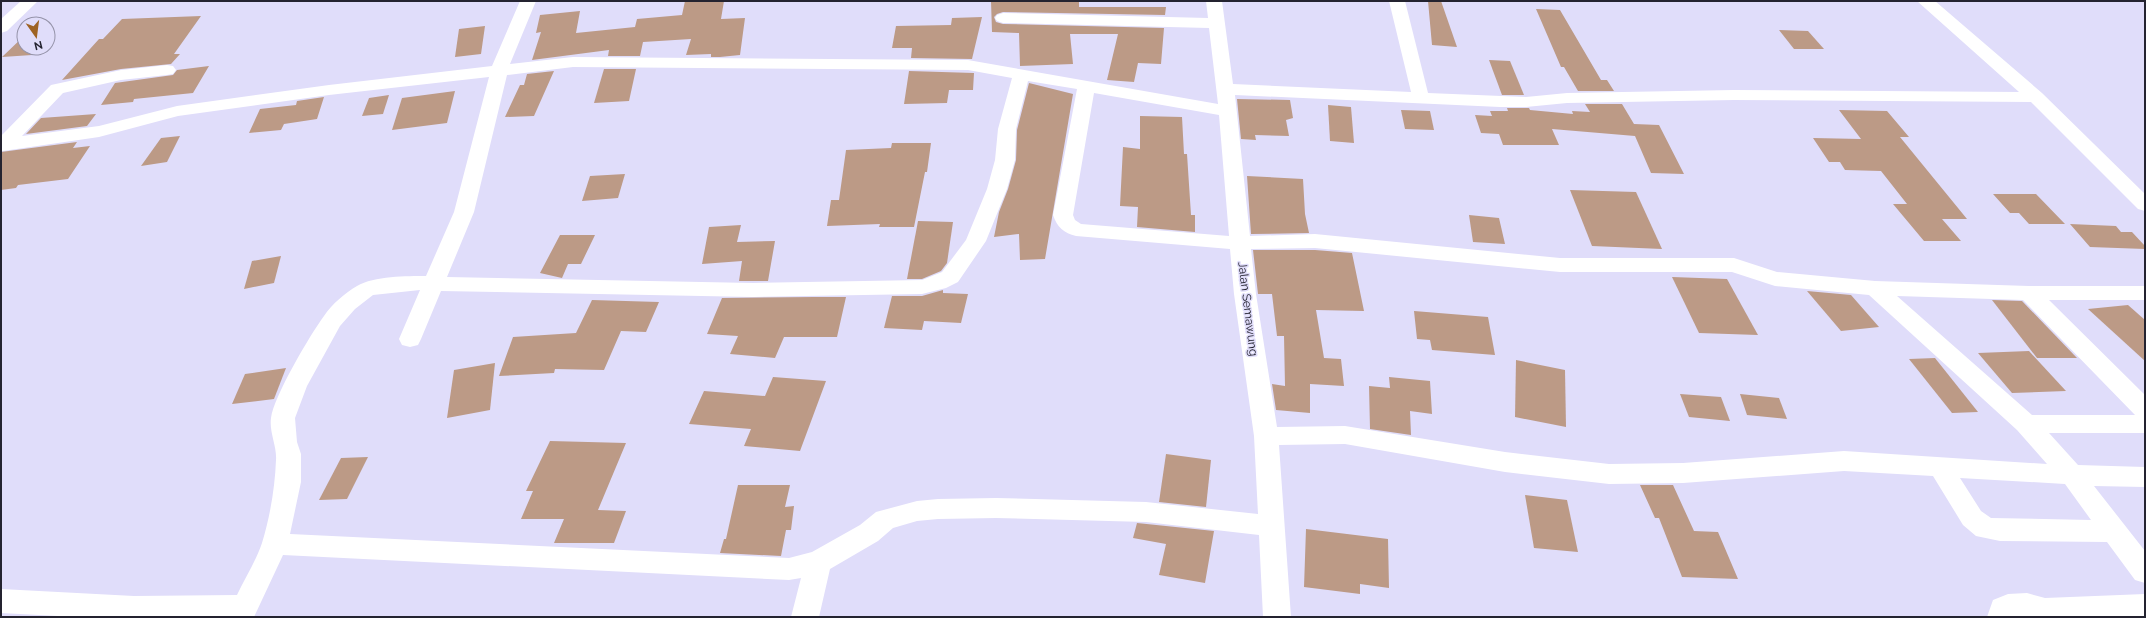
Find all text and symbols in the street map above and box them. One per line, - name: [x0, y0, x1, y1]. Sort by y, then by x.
- north arrow: [16, 16, 56, 56]
- text: N: [33, 38, 44, 53]
- street label: Jalan Semawung: [1235, 261, 1261, 357]

